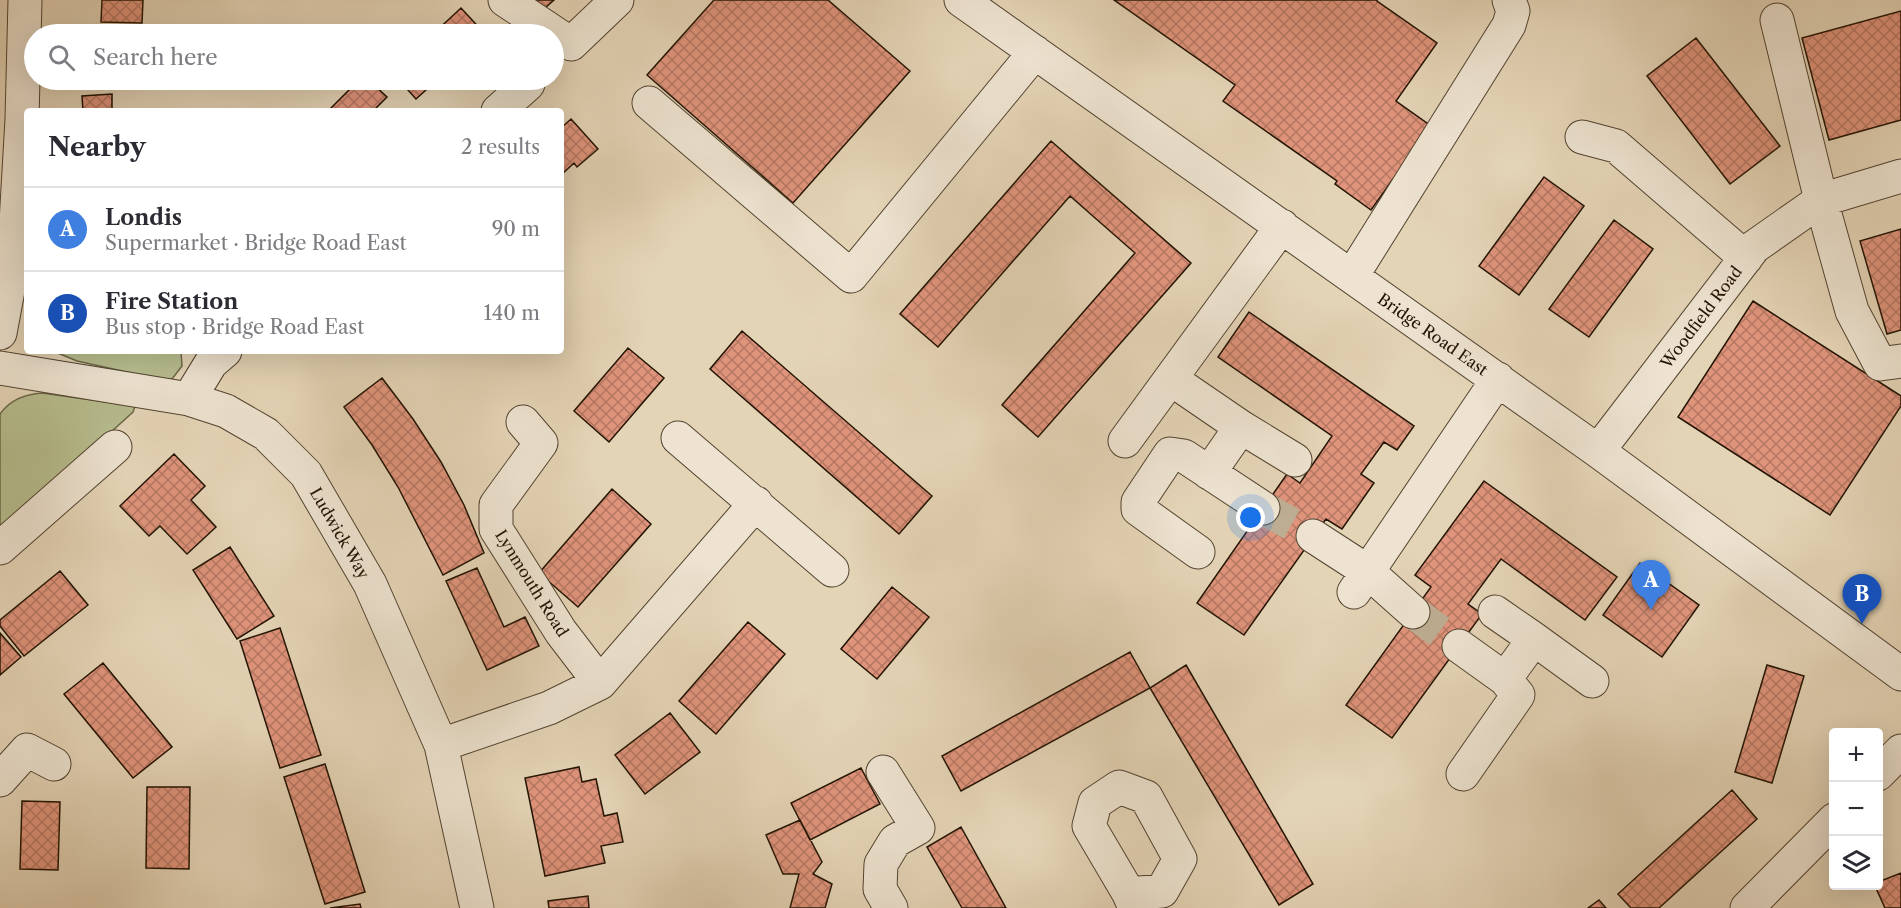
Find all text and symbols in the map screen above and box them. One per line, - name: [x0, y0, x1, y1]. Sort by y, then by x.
- search box: [24, 24, 564, 90]
- icon: search: [45, 41, 78, 74]
- text: Search here: [93, 44, 218, 71]
- text: Nearby: [48, 131, 146, 163]
- text: 2 results: [461, 135, 540, 159]
- text: Londis: [105, 204, 182, 231]
- text: A: [60, 217, 75, 241]
- text: 90 m: [492, 217, 540, 241]
- text: Supermarket · Bridge Road East: [105, 231, 407, 255]
- street label: Woodfield Road: [1655, 262, 1746, 373]
- text: Fire Station: [105, 288, 238, 315]
- street label: Bridge Road East: [1374, 289, 1492, 380]
- text: B: [60, 301, 75, 325]
- text: 140 m: [483, 301, 540, 325]
- text: Bus stop · Bridge Road East: [105, 315, 364, 339]
- street label: Ludwick Way: [306, 484, 375, 583]
- your location: [1236, 503, 1265, 532]
- street label: Lynmouth Road: [491, 526, 573, 641]
- pin: A: [1632, 560, 1670, 610]
- pin: B: [1842, 574, 1882, 624]
- map controls: [1829, 728, 1883, 890]
- button: +: [1829, 728, 1883, 782]
- button: −: [1829, 782, 1883, 836]
- button: layers: [1829, 836, 1883, 890]

